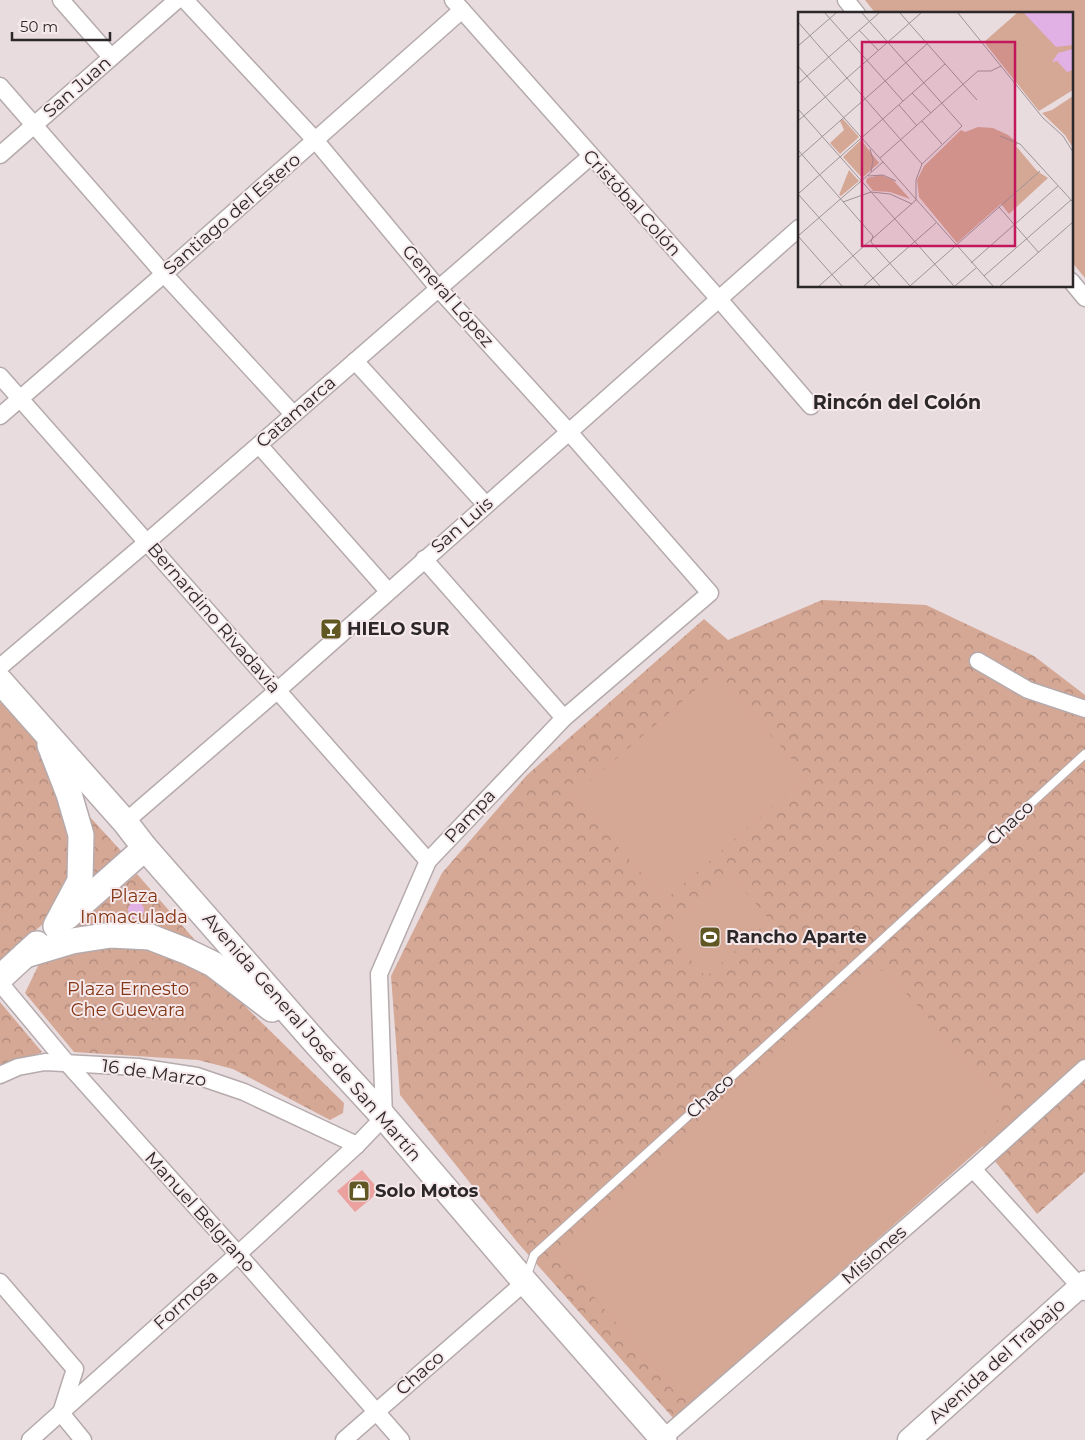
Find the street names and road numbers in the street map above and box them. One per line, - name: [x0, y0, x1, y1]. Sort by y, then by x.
- street label: San Juan: [39, 52, 115, 122]
- street label: Cristóbal Colón: [578, 145, 686, 261]
- street label: Santiago del Estero: [159, 148, 305, 280]
- street label: General López: [398, 240, 498, 352]
- street label: Catamarca: [252, 371, 340, 453]
- street label: San Luis: [427, 492, 498, 558]
- street label: Bernardino Rivadavia: [143, 538, 285, 698]
- street label: Pampa: [440, 785, 500, 847]
- street label: Chaco: [982, 796, 1038, 850]
- street label: Avenida General José de San Martín: [198, 908, 426, 1166]
- street label: 16 de Marzo: [100, 1055, 208, 1091]
- street label: Chaco: [682, 1069, 738, 1123]
- street label: Manuel Belgrano: [140, 1147, 260, 1277]
- street label: Misiones: [837, 1221, 911, 1289]
- street label: Formosa: [149, 1265, 223, 1335]
- street label: Avenida del Trabajo: [924, 1294, 1070, 1428]
- street label: Chaco: [391, 1346, 449, 1400]

